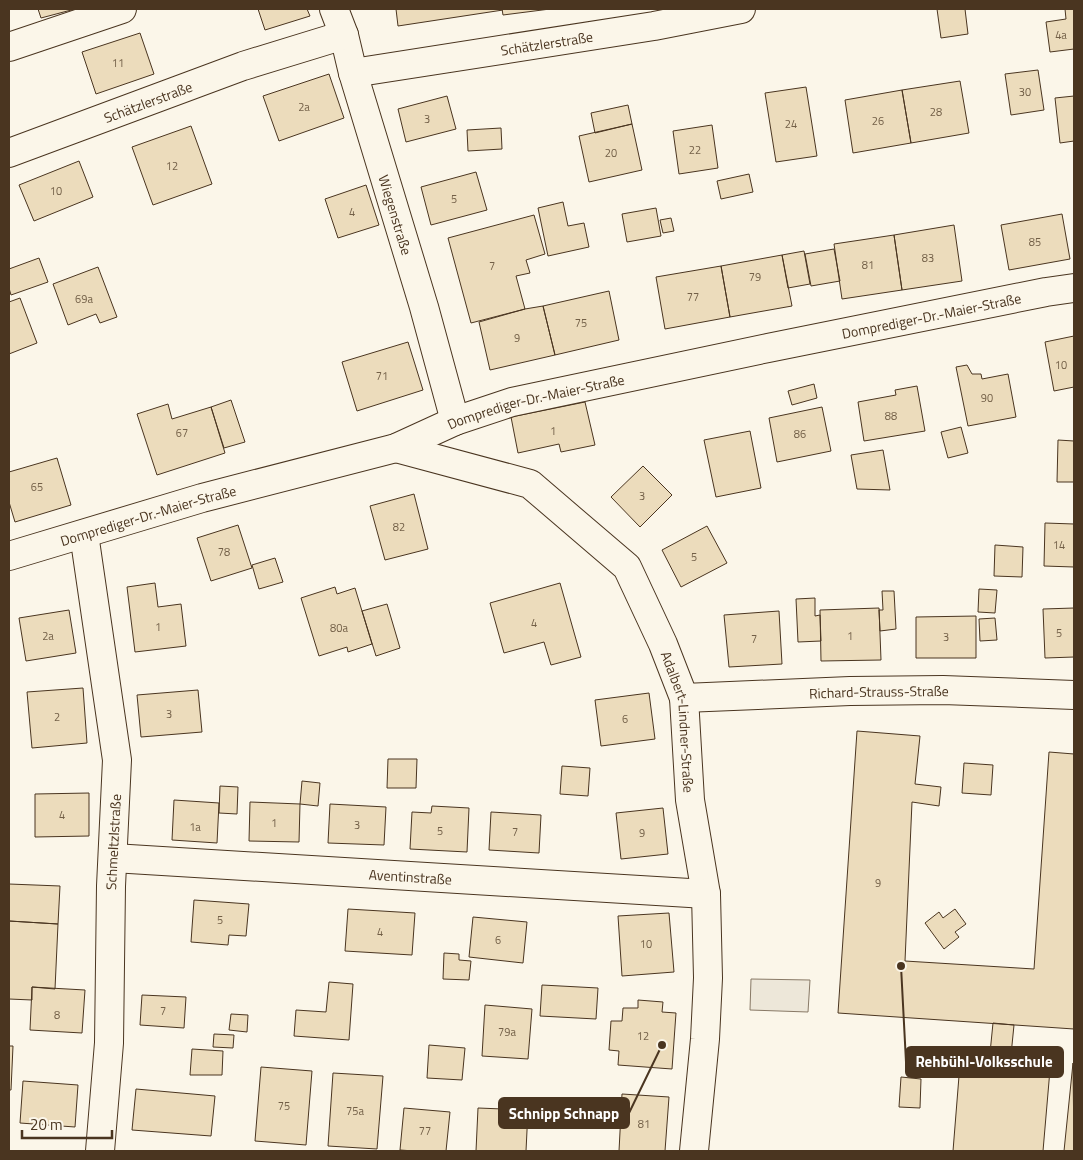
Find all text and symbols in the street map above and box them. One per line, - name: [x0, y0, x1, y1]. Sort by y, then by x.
- street label: Schätzlerstraße: [499, 25, 594, 60]
- house number: 4a: [1055, 27, 1067, 43]
- house number: 11: [112, 55, 124, 71]
- street label: Schätzlerstraße: [100, 75, 195, 127]
- house number: 30: [1019, 84, 1031, 100]
- house number: 2a: [298, 99, 310, 115]
- house number: 28: [930, 104, 942, 120]
- house number: 3: [424, 111, 430, 127]
- house number: 26: [872, 113, 884, 129]
- house number: 24: [785, 116, 797, 132]
- house number: 22: [689, 142, 701, 158]
- house number: 20: [605, 145, 617, 161]
- house number: 12: [166, 158, 178, 174]
- street label: Wiegenstraße: [374, 172, 418, 257]
- house number: 10: [50, 183, 62, 199]
- house number: 5: [451, 191, 457, 207]
- house number: 4: [349, 204, 355, 220]
- house number: 85: [1029, 234, 1041, 250]
- house number: 83: [922, 250, 934, 266]
- house number: 81: [862, 257, 874, 273]
- house number: 7: [489, 258, 495, 274]
- house number: 79: [749, 269, 761, 285]
- street label: Domprediger-Dr.-Maier-Straße: [840, 287, 1023, 343]
- house number: 77: [687, 289, 699, 305]
- house number: 69a: [75, 291, 93, 307]
- house number: 75: [575, 315, 587, 331]
- house number: 9: [514, 330, 520, 346]
- house number: 10: [1055, 357, 1067, 373]
- house number: 71: [376, 368, 388, 384]
- street label: Domprediger-Dr.-Maier-Straße: [443, 368, 626, 434]
- house number: 90: [981, 390, 993, 406]
- house number: 88: [885, 408, 897, 424]
- house number: 1: [550, 423, 556, 439]
- house number: 67: [176, 425, 188, 441]
- house number: 86: [794, 426, 806, 442]
- house number: 65: [31, 479, 43, 495]
- street label: Domprediger-Dr.-Maier-Straße: [57, 479, 238, 551]
- house number: 3: [639, 488, 645, 504]
- house number: 82: [393, 519, 405, 535]
- house number: 14: [1053, 537, 1065, 553]
- house number: 78: [218, 544, 230, 560]
- house number: 5: [691, 549, 697, 565]
- house number: 4: [531, 615, 537, 631]
- house number: 1: [155, 619, 161, 635]
- house number: 80a: [330, 620, 348, 636]
- house number: 5: [1056, 625, 1062, 641]
- house number: 2a: [42, 628, 54, 644]
- house number: 1: [847, 628, 853, 644]
- house number: 3: [943, 629, 949, 645]
- house number: 7: [751, 631, 757, 647]
- street label: Adalbert-Lindner-Straße: [656, 648, 700, 793]
- street label: Richard-Strauss-Straße: [808, 679, 949, 703]
- house number: 3: [166, 706, 172, 722]
- house number: 2: [54, 709, 60, 725]
- house number: 6: [622, 711, 628, 727]
- street label: Schmeltzlstraße: [100, 793, 126, 891]
- house number: 4: [59, 807, 65, 823]
- house number: 1: [271, 815, 277, 831]
- house number: 3: [354, 817, 360, 833]
- house number: 1a: [189, 819, 201, 835]
- house number: 5: [437, 823, 443, 839]
- house number: 7: [512, 824, 518, 840]
- house number: 9: [639, 825, 645, 841]
- street label: Aventinstraße: [368, 863, 453, 889]
- house number: 9: [875, 875, 881, 891]
- house number: 5: [217, 912, 223, 928]
- house number: 4: [377, 924, 383, 940]
- house number: 6: [495, 932, 501, 948]
- house number: 10: [640, 936, 652, 952]
- house number: 7: [160, 1003, 166, 1019]
- house number: 8: [54, 1007, 60, 1023]
- house number: 79a: [498, 1024, 516, 1040]
- house number: 12: [637, 1028, 649, 1044]
- callout: Rehbühl-Volksschule: [906, 1047, 1063, 1077]
- text: Rehbühl-Volksschule: [915, 1050, 1053, 1073]
- house number: 75: [278, 1098, 290, 1114]
- callout: Schnipp Schnapp: [499, 1098, 629, 1128]
- text: Schnipp Schnapp: [509, 1102, 619, 1125]
- house number: 75a: [346, 1103, 364, 1119]
- scale bar: [22, 1108, 112, 1140]
- text: 20 m: [30, 1113, 63, 1136]
- house number: 81: [638, 1116, 650, 1132]
- house number: 77: [419, 1123, 431, 1139]

